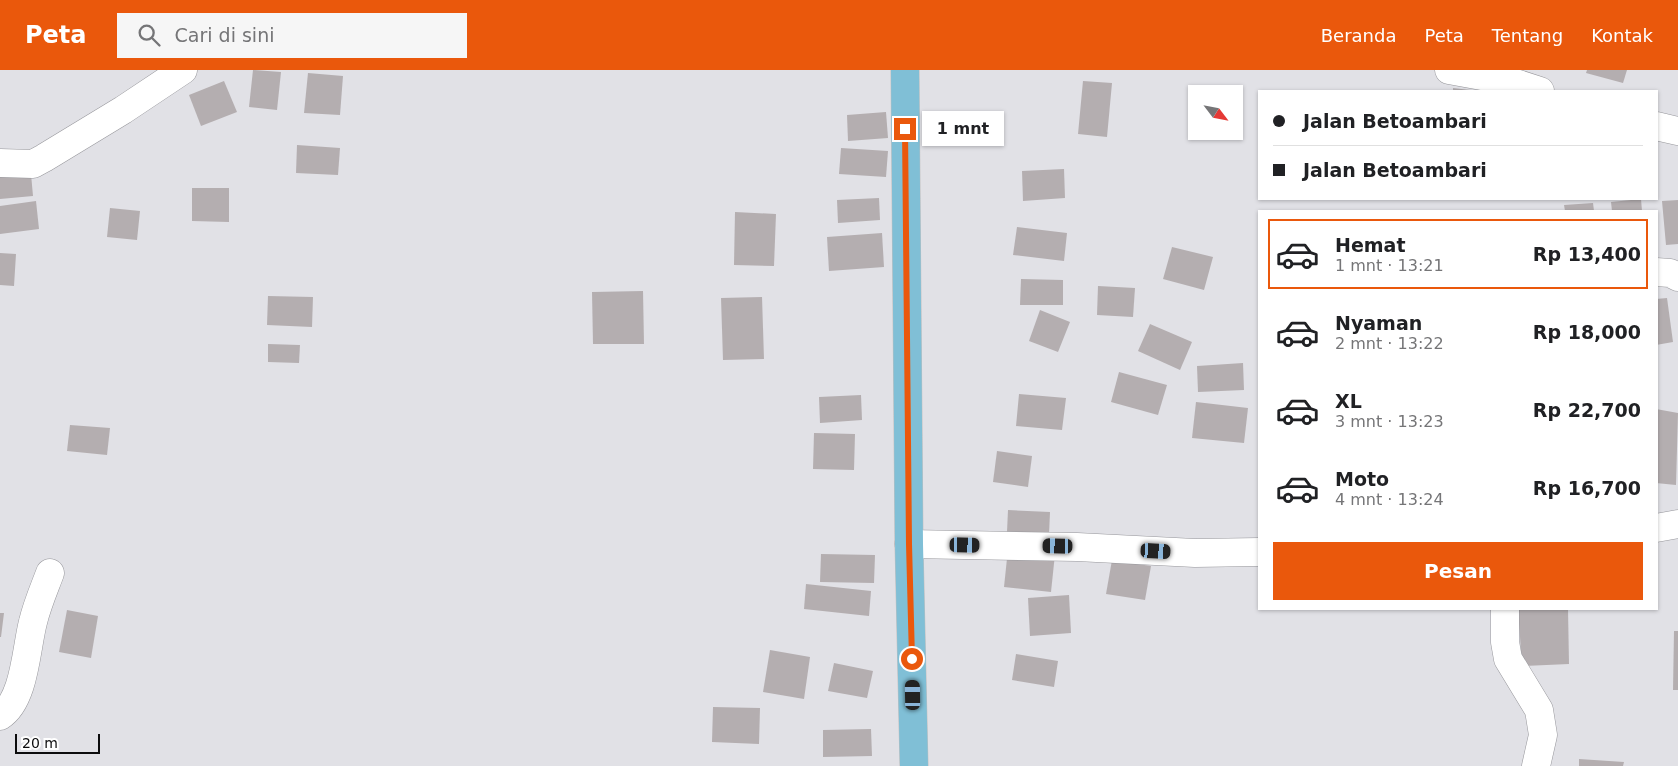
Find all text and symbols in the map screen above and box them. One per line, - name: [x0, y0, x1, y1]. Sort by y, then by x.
- search box: [117, 13, 467, 58]
- text: Peta: [25, 21, 87, 49]
- icon: search: [135, 21, 163, 49]
- text: Cari di sini: [175, 24, 274, 46]
- text: Beranda: [1321, 25, 1396, 46]
- text: Peta: [1424, 25, 1464, 46]
- text: Tentang: [1492, 25, 1563, 46]
- text: Kontak: [1591, 25, 1653, 46]
- north arrow: [1188, 85, 1242, 140]
- map controls: [1188, 85, 1243, 140]
- text: Jalan Betoambari: [1303, 110, 1487, 132]
- callout: 1 mnt: [922, 112, 1005, 146]
- route end: [894, 118, 916, 140]
- text: 1 mnt: [937, 119, 989, 138]
- text: Jalan Betoambari: [1303, 159, 1487, 181]
- icon: car: [1275, 232, 1320, 277]
- text: Hemat: [1335, 234, 1406, 256]
- text: Rp 13,400: [1533, 243, 1641, 265]
- text: 1 mnt · 13:21: [1335, 256, 1444, 275]
- icon: car: [1275, 310, 1320, 355]
- text: Nyaman: [1335, 312, 1422, 334]
- text: Rp 18,000: [1533, 321, 1641, 343]
- text: 2 mnt · 13:22: [1335, 334, 1444, 353]
- icon: car: [1275, 388, 1320, 433]
- text: XL: [1335, 390, 1362, 412]
- text: Rp 22,700: [1533, 399, 1641, 421]
- text: 3 mnt · 13:23: [1335, 412, 1444, 431]
- icon: car: [1275, 466, 1320, 511]
- text: Moto: [1335, 468, 1389, 490]
- text: Rp 16,700: [1533, 477, 1641, 499]
- text: 4 mnt · 13:24: [1335, 490, 1444, 509]
- car: [949, 537, 980, 553]
- car: [1042, 538, 1073, 554]
- button: Pesan: [1273, 542, 1643, 600]
- car: [1140, 543, 1171, 559]
- route start: [901, 648, 923, 670]
- car: [905, 680, 920, 710]
- scale bar: [15, 731, 100, 754]
- text: 20 m: [22, 735, 58, 751]

